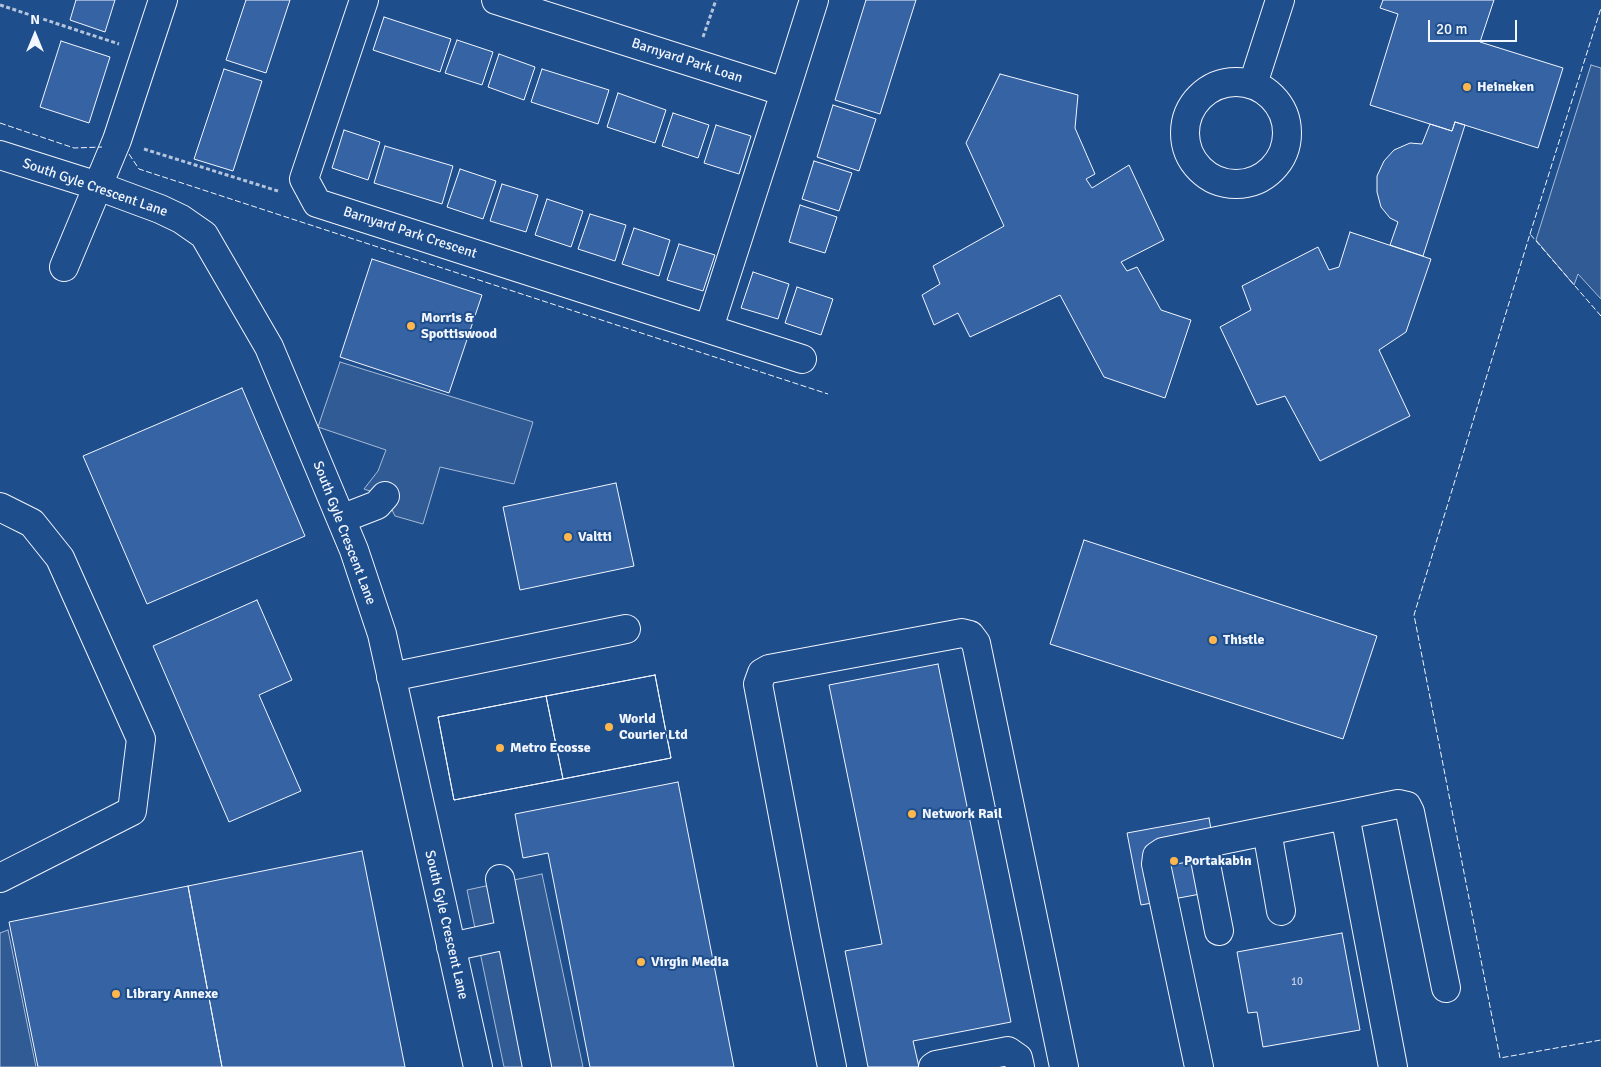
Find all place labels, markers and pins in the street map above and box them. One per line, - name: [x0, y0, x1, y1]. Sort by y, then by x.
- place label: Heineken: [1477, 79, 1534, 95]
- marker: Heineken: [1461, 81, 1473, 93]
- place label: Morris & Spottiswood: [421, 310, 497, 342]
- marker: Morris & Spottiswood: [405, 320, 417, 332]
- place label: Valtti: [578, 529, 612, 545]
- marker: Valtti: [562, 531, 574, 543]
- place label: Thistle: [1223, 632, 1265, 648]
- marker: Thistle: [1207, 634, 1219, 646]
- place label: World Courier Ltd: [619, 711, 688, 744]
- marker: World Courier Ltd: [603, 721, 615, 733]
- place label: Metro Ecosse: [510, 740, 591, 756]
- marker: Metro Ecosse: [494, 742, 506, 754]
- place label: Network Rail: [922, 806, 1002, 822]
- marker: Network Rail: [906, 808, 918, 820]
- place label: Portakabin: [1184, 853, 1252, 869]
- marker: Portakabin: [1168, 855, 1180, 867]
- place label: Virgin Media: [651, 954, 729, 970]
- marker: Virgin Media: [635, 956, 647, 968]
- place label: Library Annexe: [126, 986, 218, 1002]
- marker: Library Annexe: [110, 988, 122, 1000]

